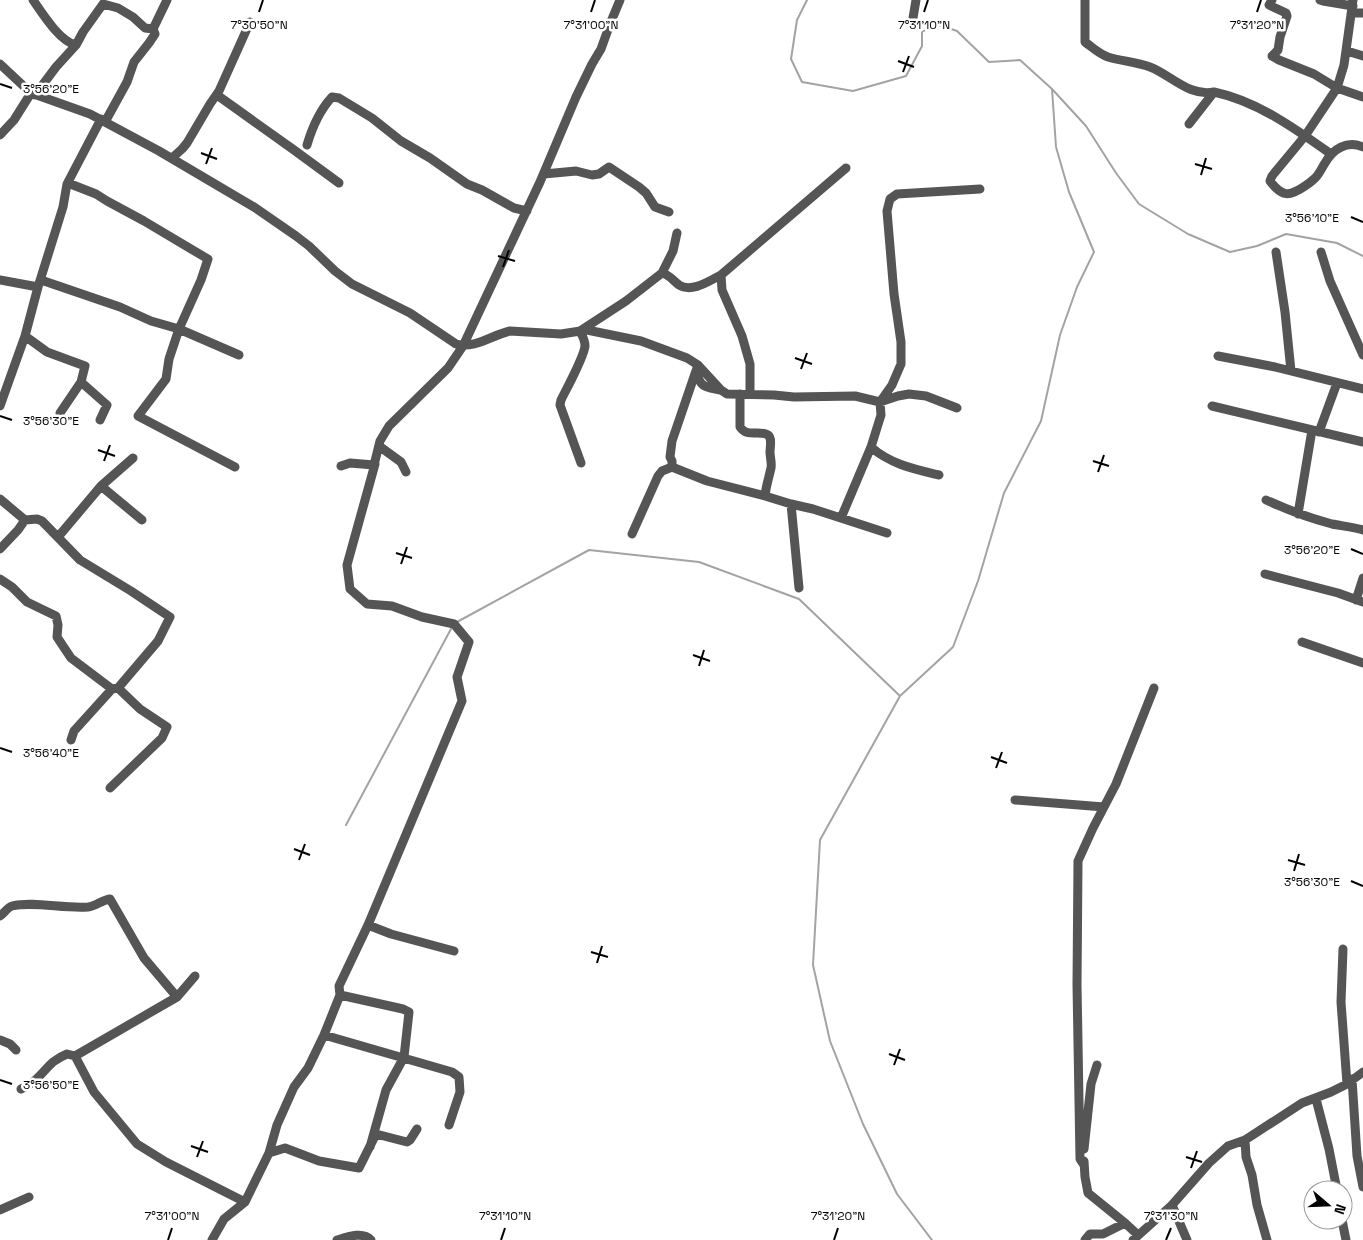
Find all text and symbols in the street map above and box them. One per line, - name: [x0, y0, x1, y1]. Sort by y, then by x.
- text: 7°30'50"N: [230, 17, 288, 33]
- text: 7°31'00"N: [564, 17, 618, 33]
- text: 7°31'10"N: [898, 17, 950, 33]
- text: 7°31'20"N: [1230, 17, 1284, 33]
- text: 3°56'20"E: [23, 81, 79, 97]
- text: 3°56'10"E: [1285, 210, 1339, 226]
- text: 3°56'30"E: [23, 413, 79, 429]
- text: 3°56'20"E: [1284, 542, 1340, 558]
- text: 3°56'40"E: [23, 745, 79, 761]
- text: 3°56'30"E: [1284, 874, 1340, 890]
- text: 3°56'50"E: [23, 1077, 79, 1093]
- north arrow: [1303, 1180, 1353, 1230]
- text: N: [1330, 1202, 1350, 1217]
- text: 7°31'00"N: [145, 1208, 199, 1224]
- text: 7°31'10"N: [479, 1208, 531, 1224]
- text: 7°31'20"N: [811, 1208, 865, 1224]
- text: 7°31'30"N: [1144, 1208, 1198, 1224]

